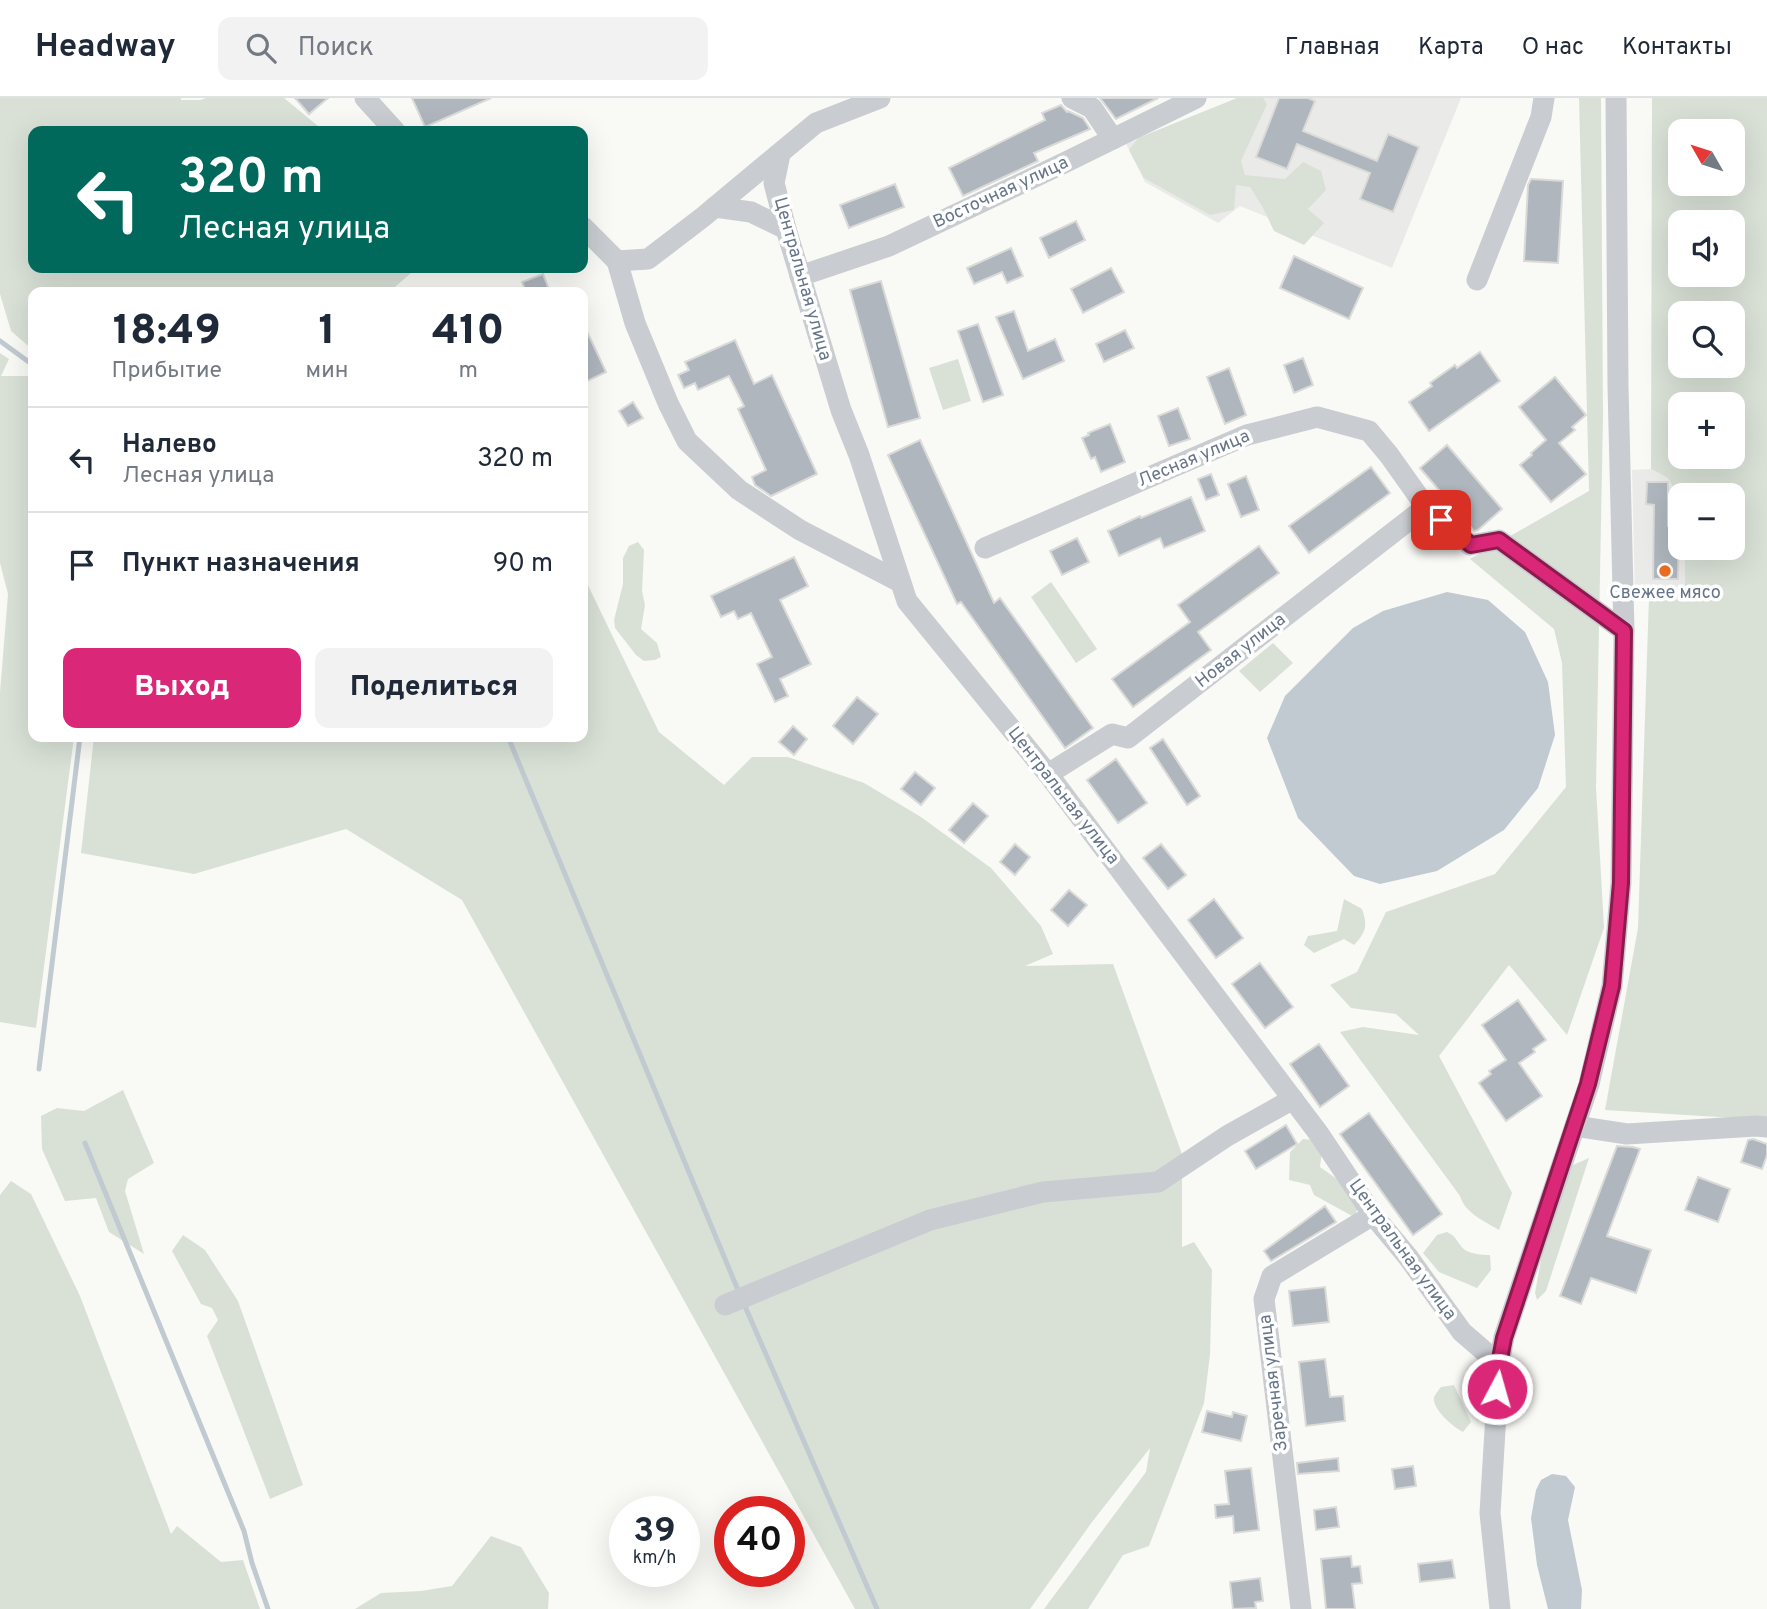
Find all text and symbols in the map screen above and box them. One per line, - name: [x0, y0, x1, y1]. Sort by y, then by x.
- search box: [218, 17, 708, 80]
- text: Headway: [35, 27, 176, 69]
- icon: search: [242, 29, 280, 67]
- text: Поиск: [298, 32, 374, 65]
- text: Главная: [1285, 33, 1380, 63]
- text: Карта: [1418, 33, 1484, 63]
- text: О нас: [1522, 33, 1584, 63]
- text: Контакты: [1622, 33, 1732, 63]
- north arrow: [1668, 119, 1745, 196]
- map controls: [1668, 119, 1745, 560]
- text: 320 m: [178, 149, 324, 211]
- street label: Восточная улица: [930, 152, 1072, 234]
- icon: left: [63, 154, 154, 245]
- street label: Центральная улица: [768, 195, 836, 363]
- text: Лесная улица: [178, 210, 390, 250]
- button: sound: [1668, 210, 1745, 287]
- button: search: [1668, 301, 1745, 378]
- text: 18:49: [113, 306, 221, 359]
- text: 1: [318, 306, 336, 359]
- text: 410: [432, 306, 504, 359]
- text: Прибытие: [112, 357, 222, 386]
- text: мин: [306, 357, 348, 386]
- text: m: [458, 357, 478, 386]
- button: +: [1668, 392, 1745, 469]
- street label: Лесная улица: [1135, 425, 1253, 493]
- text: Налево: [122, 429, 217, 462]
- icon: left: [63, 441, 101, 479]
- text: 320 m: [477, 443, 553, 476]
- text: Лесная улица: [122, 462, 274, 491]
- button: −: [1668, 483, 1745, 560]
- pin: [1411, 490, 1471, 550]
- icon: arrive: [1422, 501, 1460, 539]
- icon: arrive: [63, 546, 101, 584]
- text: Пункт назначения: [122, 548, 360, 581]
- text: 90 m: [493, 548, 553, 581]
- marker: Свежее мясо: [1657, 563, 1673, 579]
- place label: Свежее мясо: [1609, 582, 1721, 605]
- street label: Новая улица: [1191, 609, 1291, 693]
- button: Выход: [63, 648, 301, 728]
- button: Поделиться: [315, 648, 553, 728]
- street label: Центральная улица: [1002, 722, 1124, 870]
- street label: Центральная улица: [1343, 1175, 1461, 1325]
- street label: Заречная улица: [1254, 1313, 1294, 1453]
- position arrow: [1460, 1352, 1534, 1426]
- speed limit sign: 40: [714, 1496, 805, 1587]
- text: 39: [633, 1510, 676, 1554]
- text: km/h: [633, 1547, 676, 1570]

